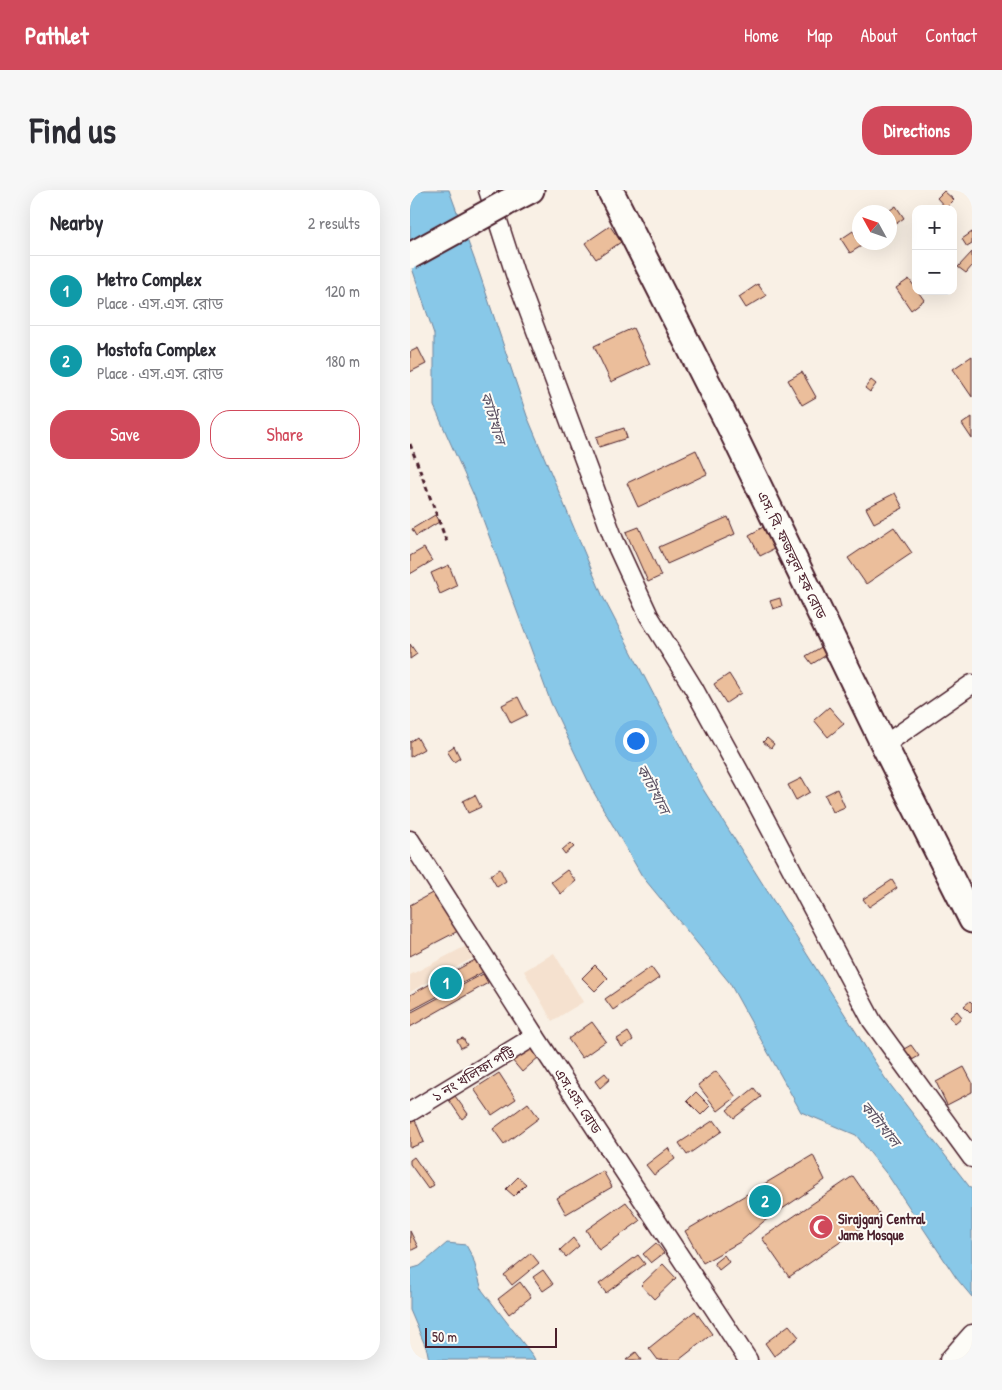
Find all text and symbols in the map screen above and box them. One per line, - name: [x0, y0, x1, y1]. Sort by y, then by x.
- text: Pathlet: [25, 19, 88, 51]
- text: Home: [744, 23, 779, 48]
- text: Map: [807, 23, 832, 48]
- text: About: [860, 23, 897, 48]
- text: Contact: [925, 23, 977, 48]
- button: Directions: [862, 106, 972, 155]
- text: Find us: [30, 107, 116, 154]
- north arrow: [852, 205, 897, 250]
- map controls: [912, 205, 957, 295]
- button: +: [912, 205, 957, 250]
- text: Nearby: [50, 208, 103, 237]
- text: 2 results: [308, 212, 360, 234]
- button: −: [912, 250, 957, 295]
- text: Metro Complex: [97, 266, 202, 292]
- text: 1: [63, 280, 69, 302]
- text: 120 m: [325, 280, 360, 302]
- text: Place · এস.এস. রোড: [97, 292, 223, 314]
- text: Mostofa Complex: [97, 336, 216, 362]
- text: 2: [62, 350, 70, 372]
- text: 180 m: [326, 350, 360, 372]
- text: Place · এস.এস. রোড: [97, 362, 223, 384]
- water label: কাটাখাল: [476, 389, 512, 449]
- button: Save: [50, 410, 200, 459]
- button: Share: [210, 410, 360, 459]
- street label: এস. বি. ফজলুল হক রোড: [753, 488, 832, 623]
- your location: [623, 728, 649, 754]
- water label: কাটাখাল: [632, 760, 677, 820]
- pin: 1: [430, 964, 462, 1002]
- street label: ১ নং খলিফা পট্টি: [428, 1041, 518, 1106]
- street label: এস.এস. রোড: [550, 1064, 607, 1138]
- water label: কাটাখাল: [855, 1096, 907, 1153]
- pin: 2: [749, 1182, 781, 1220]
- place label: Sirajganj Central Jame Mosque: [838, 1209, 926, 1246]
- mosque icon: Sirajganj Central Jame Mosque: [808, 1214, 834, 1240]
- scale bar: [425, 1325, 558, 1348]
- text: 50 m: [432, 1327, 457, 1346]

